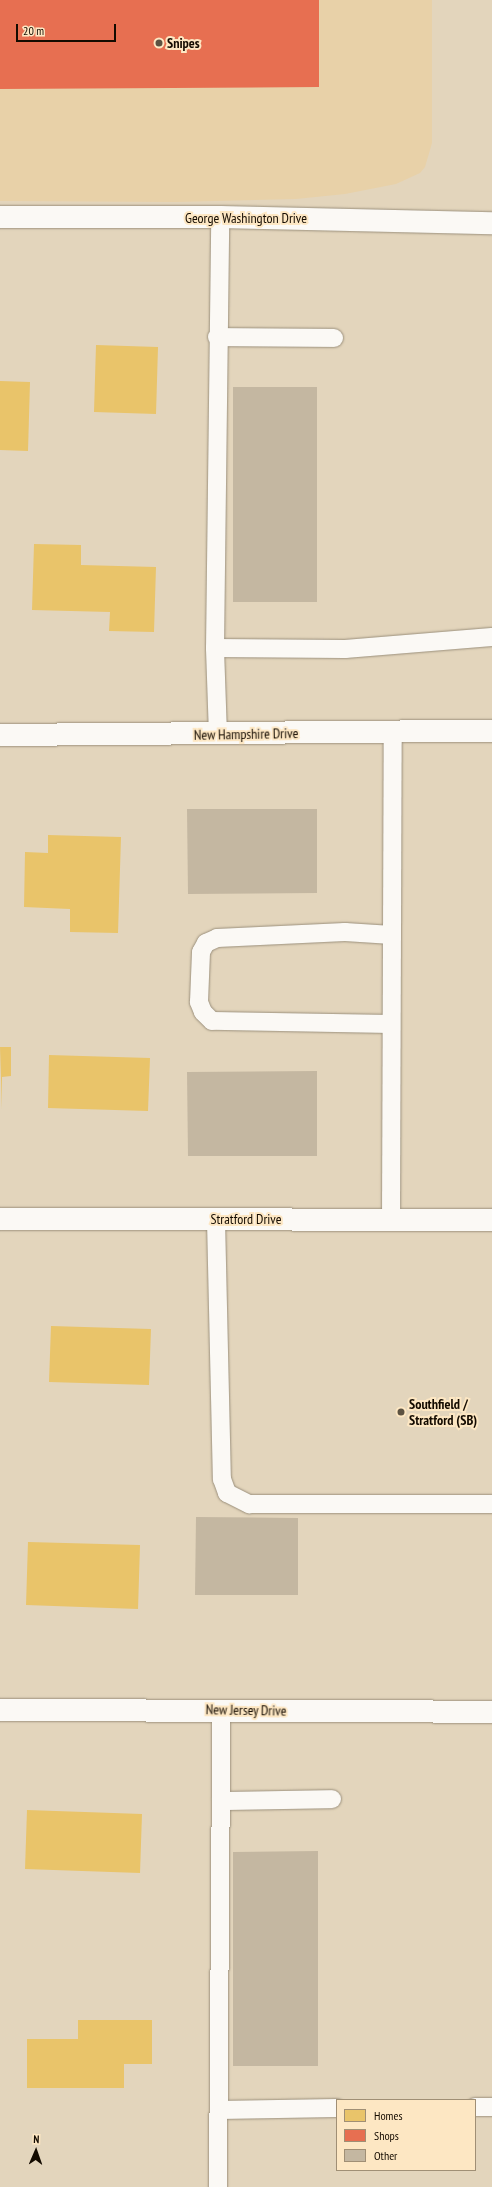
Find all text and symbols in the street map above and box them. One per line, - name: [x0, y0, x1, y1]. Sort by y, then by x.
- scale bar: [18, 16, 118, 42]
- text: 20 m: [23, 23, 44, 38]
- place label: Snipes: [167, 35, 200, 51]
- marker: Snipes: [154, 38, 164, 48]
- street label: George Washington Drive: [185, 210, 307, 226]
- street label: New Hampshire Drive: [194, 725, 298, 743]
- street label: Stratford Drive: [211, 1211, 281, 1227]
- place label: Southfield / Stratford (SB): [409, 1396, 477, 1428]
- marker: Southfield / Stratford (SB): [396, 1407, 406, 1417]
- street label: New Jersey Drive: [205, 1701, 287, 1719]
- legend: [336, 2099, 476, 2171]
- text: Homes: [374, 2108, 402, 2123]
- text: Shops: [374, 2128, 399, 2143]
- north arrow: [16, 2131, 56, 2171]
- text: N: [33, 2132, 40, 2146]
- text: Other: [374, 2148, 397, 2163]

